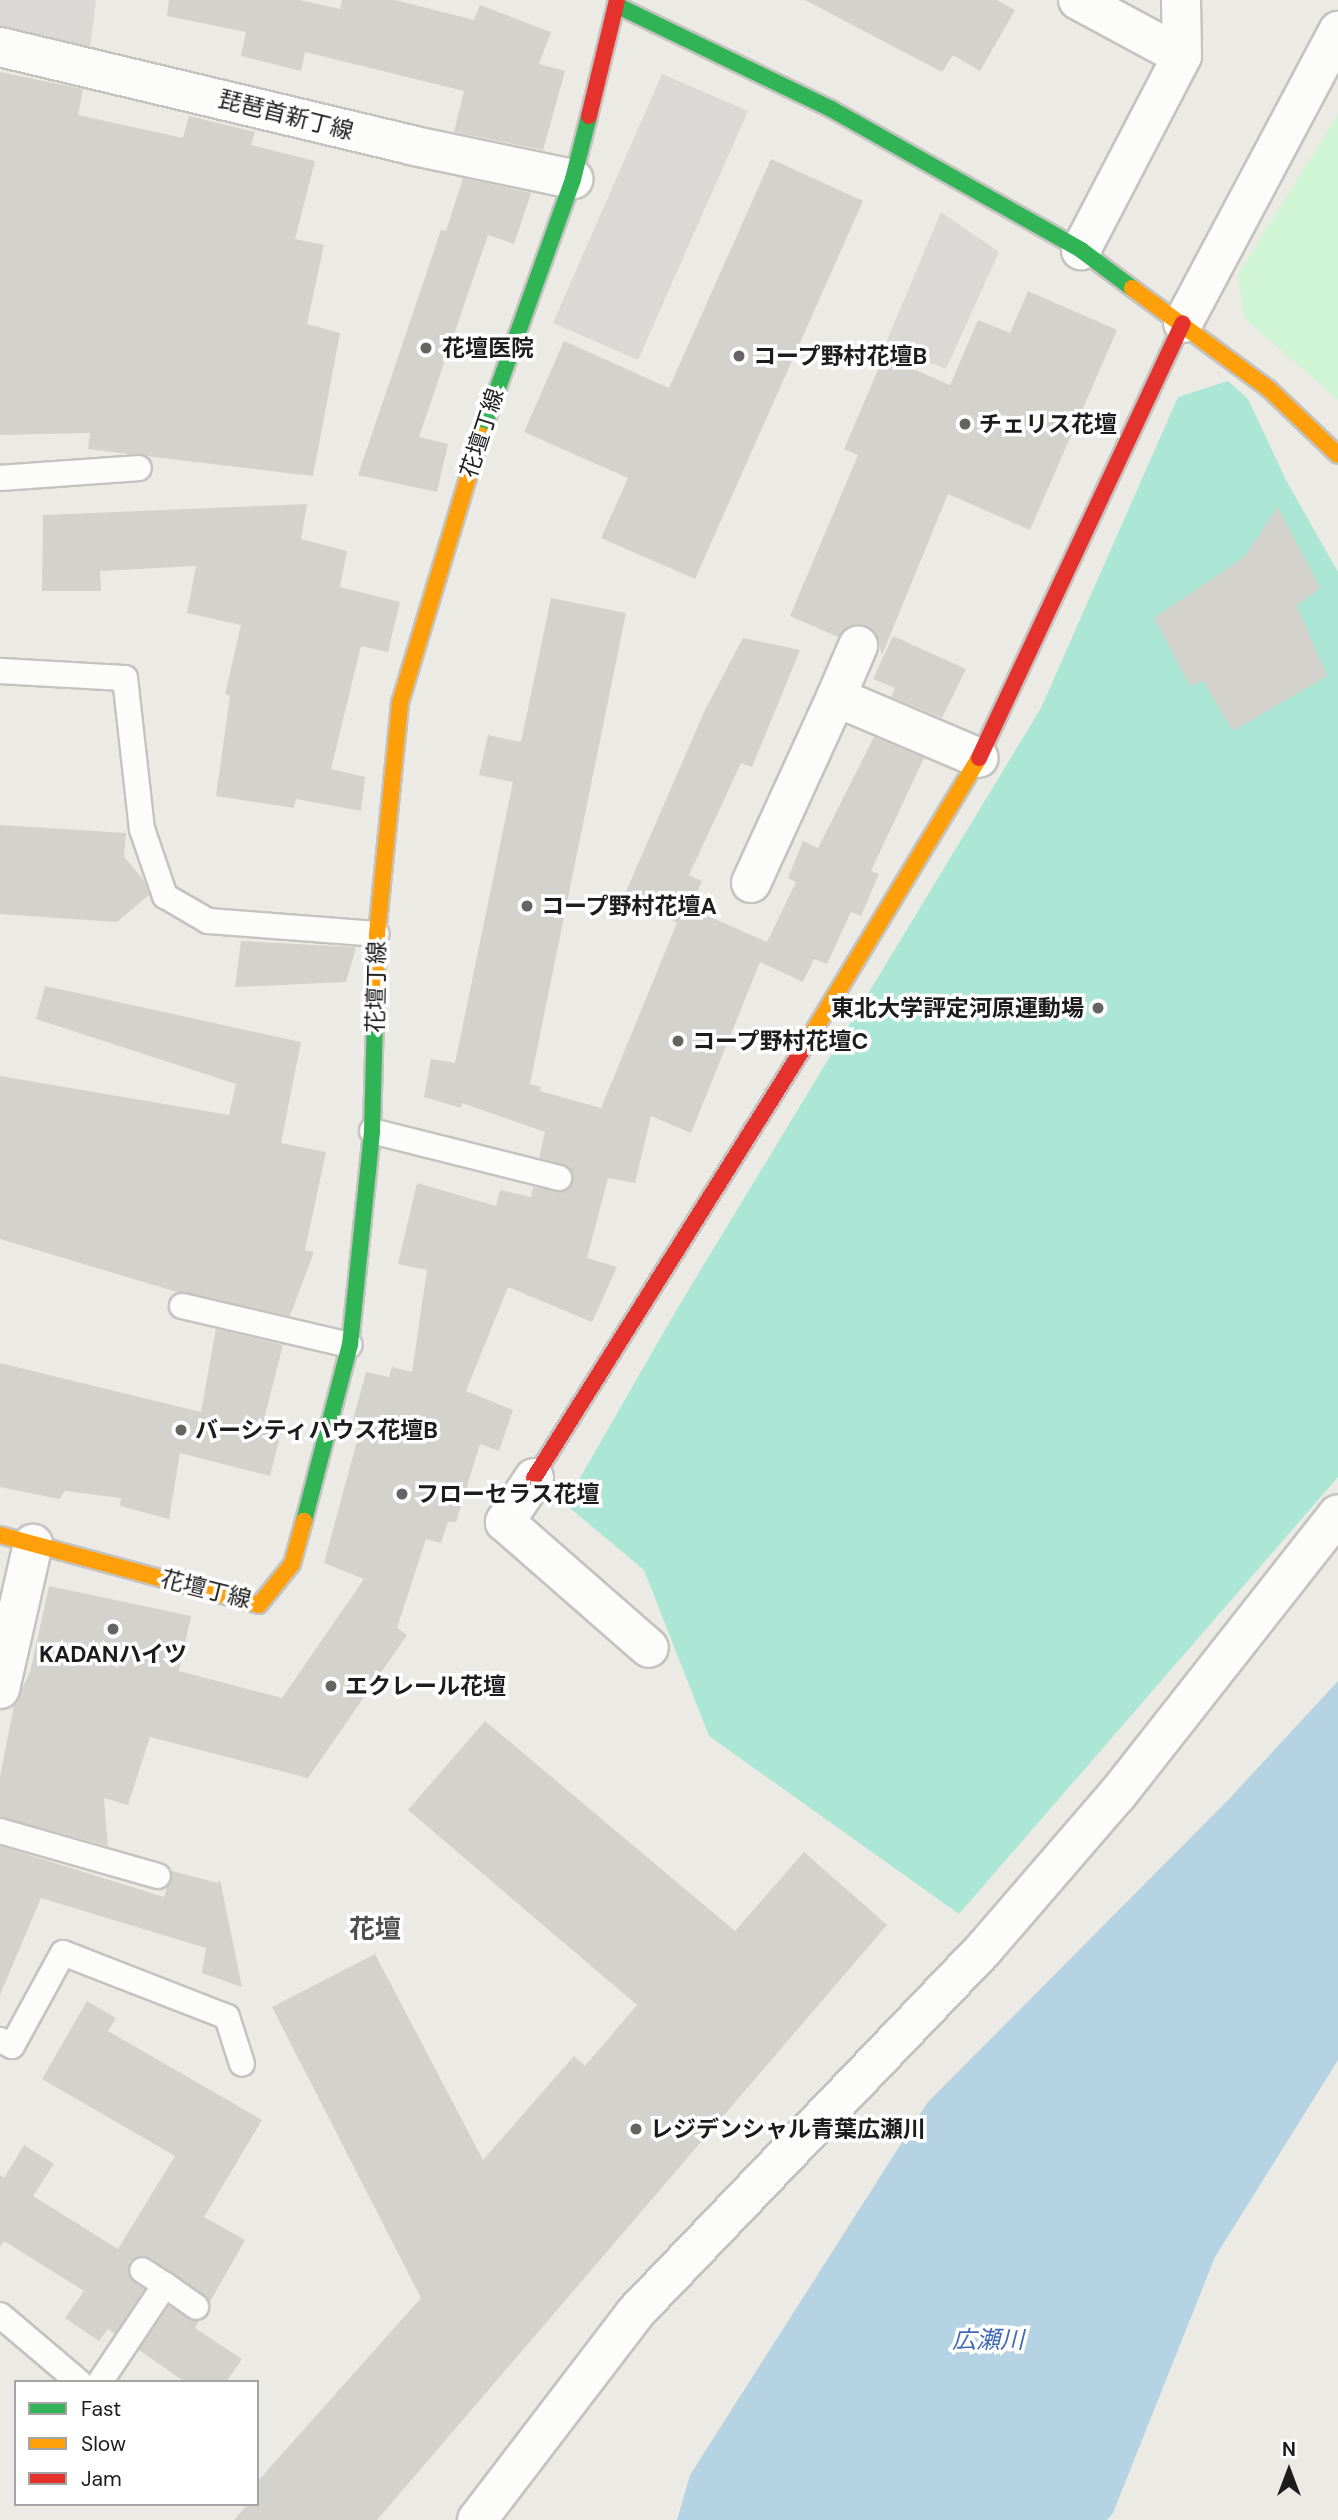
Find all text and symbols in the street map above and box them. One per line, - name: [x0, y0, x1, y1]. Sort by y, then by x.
- street label: 琵琶首新丁線: [216, 85, 356, 145]
- place label: 花壇医院: [442, 334, 534, 362]
- marker: 花壇医院: [416, 338, 436, 358]
- place label: コープ野村花壇B: [753, 342, 929, 370]
- marker: コープ野村花壇B: [731, 348, 747, 364]
- street label: 花壇丁線: [455, 385, 509, 481]
- place label: チェリス花壇: [979, 410, 1117, 438]
- marker: チェリス花壇: [957, 416, 973, 432]
- place label: コープ野村花壇A: [541, 892, 718, 920]
- marker: コープ野村花壇A: [519, 898, 535, 914]
- street label: 花壇丁線: [361, 941, 391, 1033]
- place label: 東北大学評定河原運動場: [831, 994, 1084, 1022]
- marker: 東北大学評定河原運動場: [1090, 1000, 1106, 1016]
- place label: コープ野村花壇C: [692, 1027, 870, 1055]
- marker: コープ野村花壇C: [670, 1033, 686, 1049]
- place label: バーシティハウス花壇B: [195, 1416, 440, 1444]
- marker: バーシティハウス花壇B: [173, 1422, 189, 1438]
- place label: フローセラス花壇: [416, 1480, 600, 1508]
- marker: フローセラス花壇: [394, 1486, 410, 1502]
- street label: 花壇丁線: [158, 1564, 254, 1614]
- marker: KADANハイツ: [105, 1621, 121, 1637]
- place label: KADANハイツ: [39, 1640, 187, 1668]
- place label: エクレール花壇: [345, 1672, 506, 1700]
- marker: エクレール花壇: [323, 1678, 339, 1694]
- district label: 花壇: [349, 1914, 401, 1946]
- place label: レジデンシャル青葉広瀬川: [650, 2115, 926, 2143]
- marker: レジデンシャル青葉広瀬川: [628, 2121, 644, 2137]
- water label: 広瀬川: [952, 2326, 1024, 2354]
- legend: [14, 2380, 259, 2506]
- text: Fast: [81, 2395, 121, 2423]
- text: Slow: [81, 2430, 126, 2458]
- north arrow: [1254, 2436, 1324, 2506]
- text: N: [1282, 2437, 1296, 2462]
- text: Jam: [81, 2465, 122, 2493]

